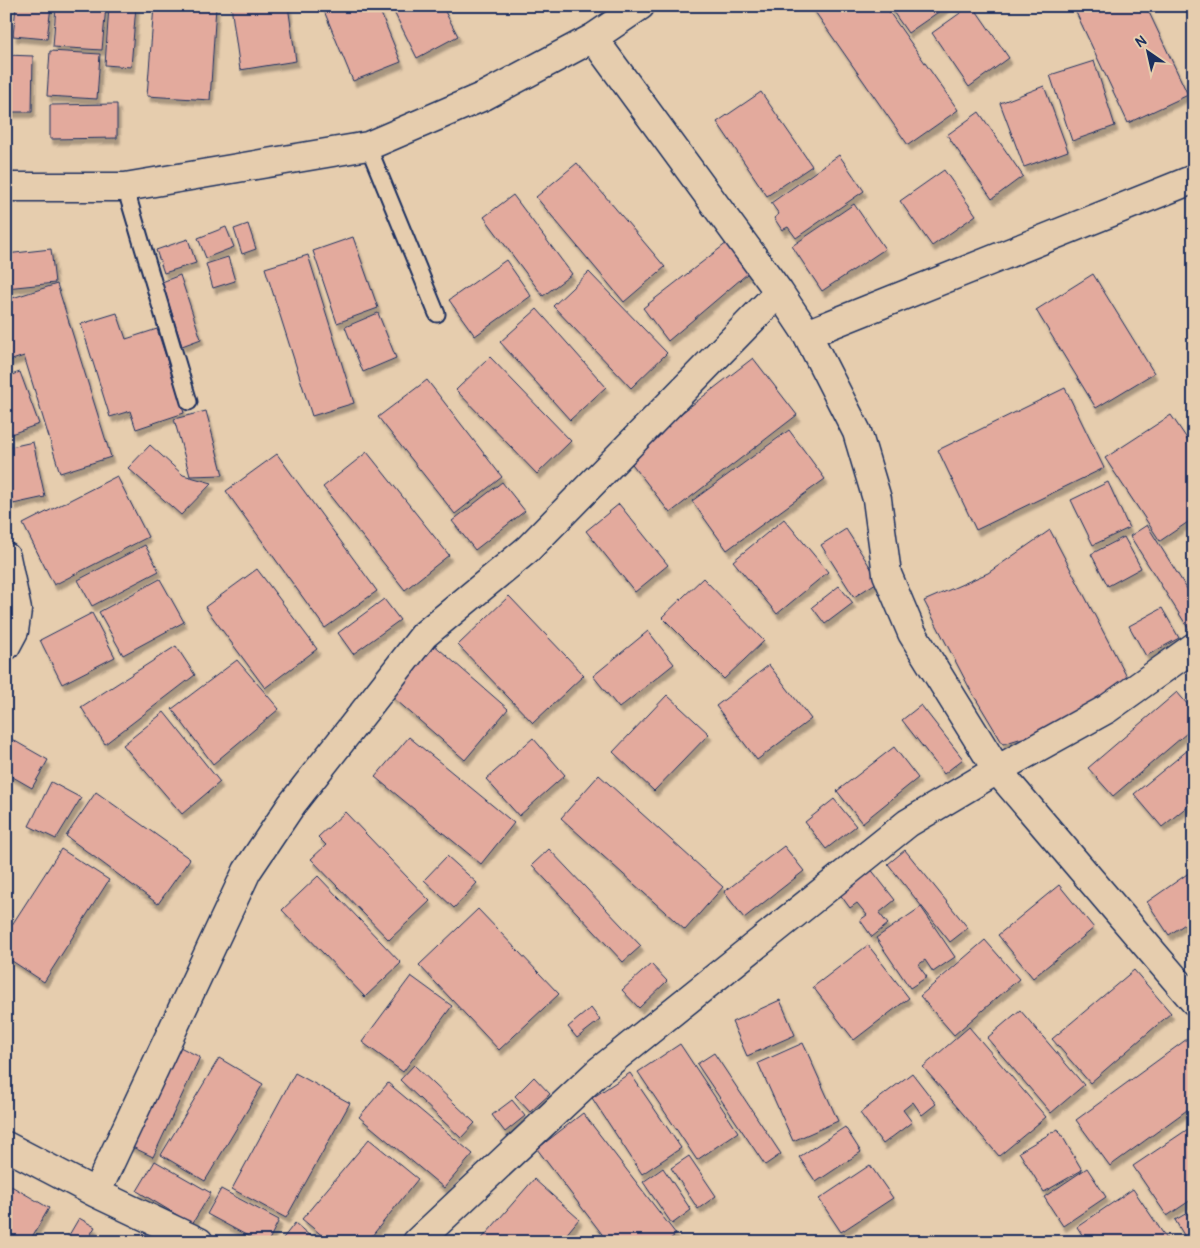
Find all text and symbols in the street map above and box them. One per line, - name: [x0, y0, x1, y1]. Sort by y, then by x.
- north arrow: [1122, 28, 1172, 78]
- text: N: [1132, 32, 1150, 51]

